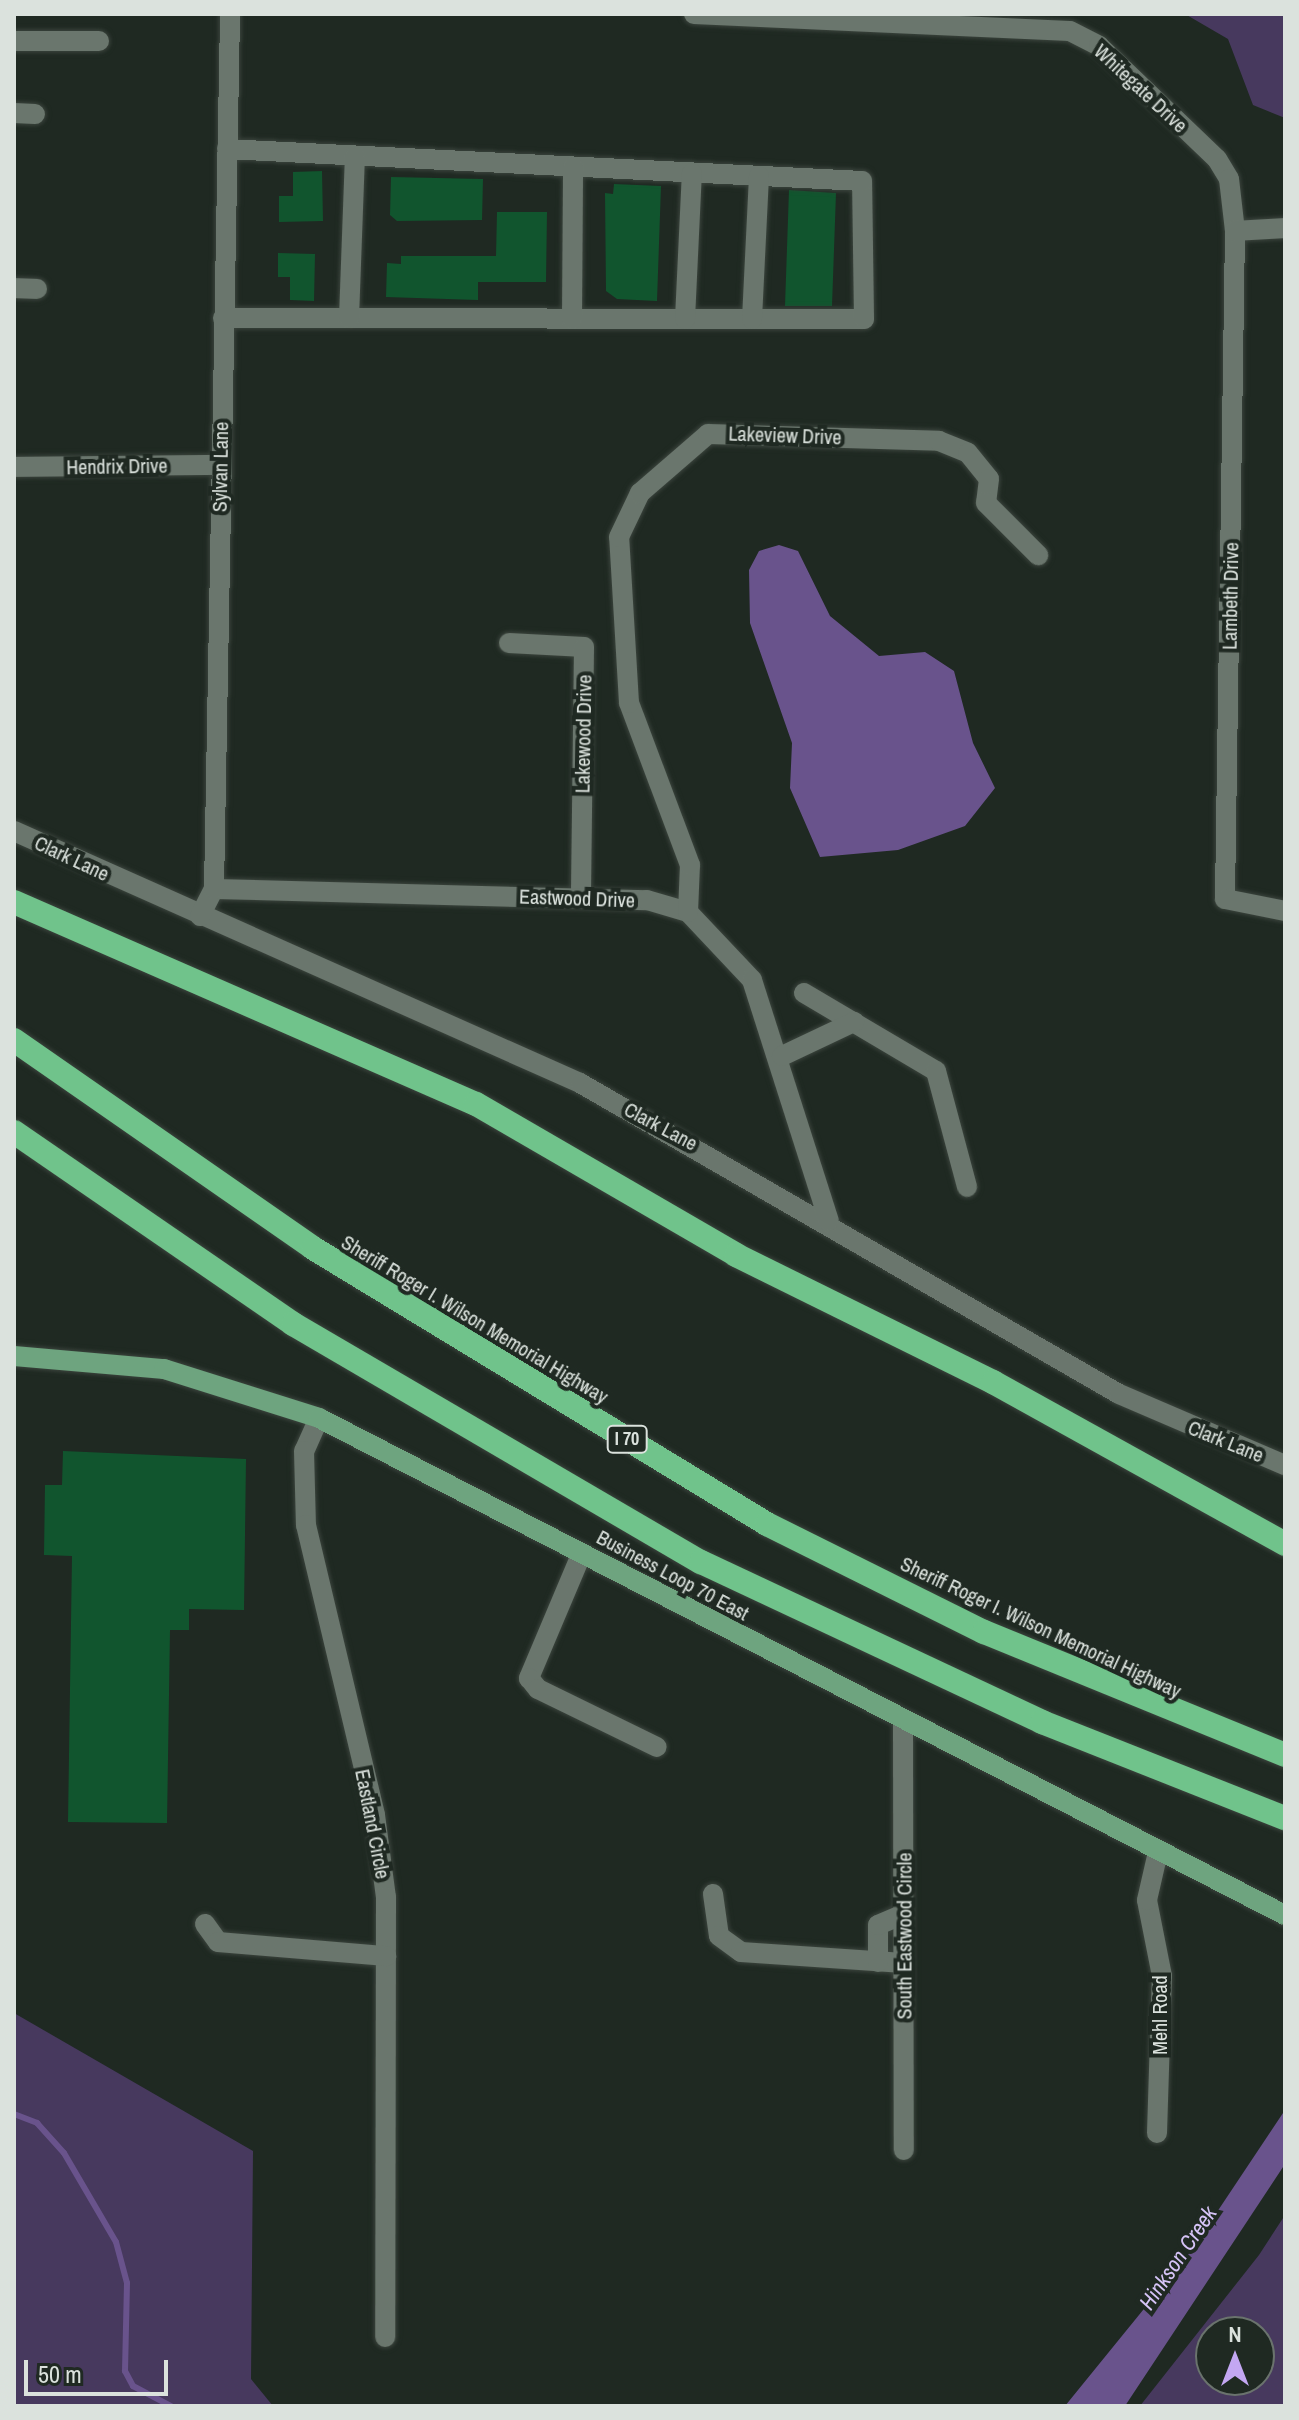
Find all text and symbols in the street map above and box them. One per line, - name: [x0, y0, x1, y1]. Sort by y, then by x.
- street label: Whitegate Drive: [1089, 39, 1193, 137]
- street label: Lakeview Drive: [728, 421, 842, 449]
- street label: Sylvan Lane: [207, 422, 233, 512]
- street label: Hendrix Drive: [66, 453, 168, 479]
- street label: Lambeth Drive: [1217, 542, 1243, 650]
- street label: Lakewood Drive: [570, 675, 596, 793]
- street label: Clark Lane: [31, 830, 113, 886]
- street label: Eastwood Drive: [519, 884, 635, 912]
- street label: Clark Lane: [620, 1097, 702, 1155]
- street label: Sheriff Roger I. Wilson Memorial Highway: [337, 1230, 613, 1408]
- street label: Clark Lane: [1185, 1415, 1267, 1467]
- road number: I 70: [605, 1425, 649, 1453]
- street label: Business Loop 70 East: [593, 1525, 753, 1625]
- street label: Sheriff Roger I. Wilson Memorial Highway: [897, 1551, 1185, 1703]
- street label: Eastland Circle: [351, 1767, 395, 1881]
- street label: South Eastwood Circle: [892, 1853, 916, 2019]
- street label: Mehl Road: [1147, 1975, 1171, 2055]
- water label: Hinkson Creek: [1134, 2201, 1222, 2315]
- north arrow: [1195, 2316, 1275, 2396]
- text: N: [1228, 2319, 1242, 2349]
- scale bar: [28, 2344, 172, 2394]
- text: 50 m: [38, 2358, 82, 2390]

